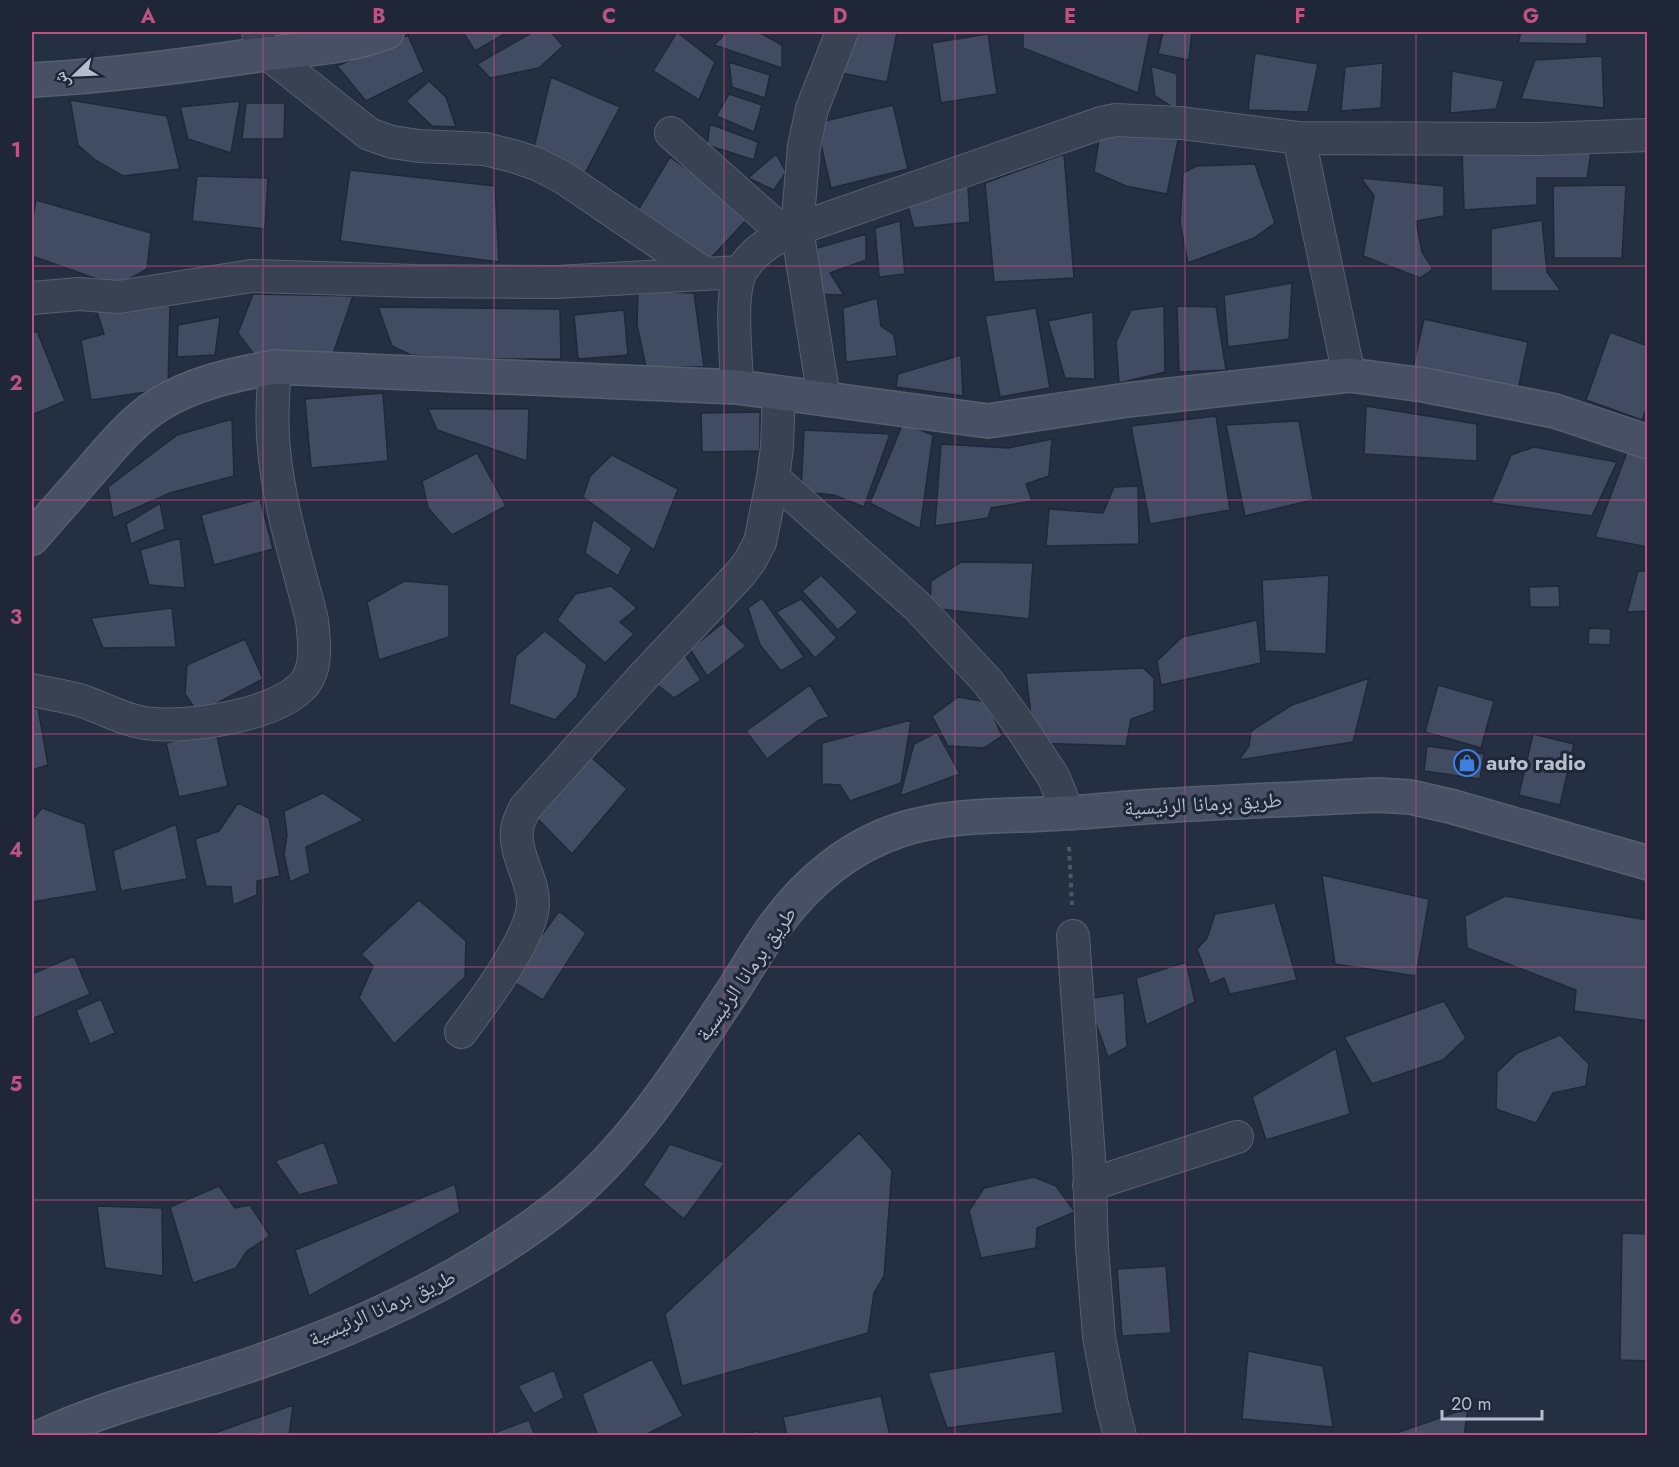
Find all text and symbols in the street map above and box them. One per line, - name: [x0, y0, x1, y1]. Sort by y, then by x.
- text: A: [140, 2, 156, 31]
- text: B: [372, 2, 386, 31]
- text: C: [602, 2, 616, 31]
- text: D: [833, 2, 847, 31]
- text: E: [1064, 2, 1076, 31]
- text: F: [1294, 2, 1306, 31]
- text: G: [1523, 2, 1539, 31]
- north arrow: [45, 45, 105, 105]
- text: ش: [48, 68, 76, 93]
- text: 1: [11, 136, 21, 165]
- text: 2: [9, 369, 23, 398]
- text: 3: [10, 603, 22, 632]
- shop icon: auto radio: [1452, 748, 1482, 778]
- place label: auto radio: [1486, 748, 1586, 778]
- street label: طريق برمانا الرئيسية: [1123, 785, 1283, 823]
- text: 4: [9, 836, 23, 865]
- street label: طريق برمانا الرئيسية: [688, 901, 804, 1047]
- text: 5: [10, 1070, 23, 1099]
- street label: طريق برمانا الرئيسية: [304, 1262, 460, 1354]
- text: 6: [9, 1303, 23, 1332]
- scale bar: [1442, 1383, 1542, 1421]
- text: 20 m: [1451, 1391, 1491, 1417]

